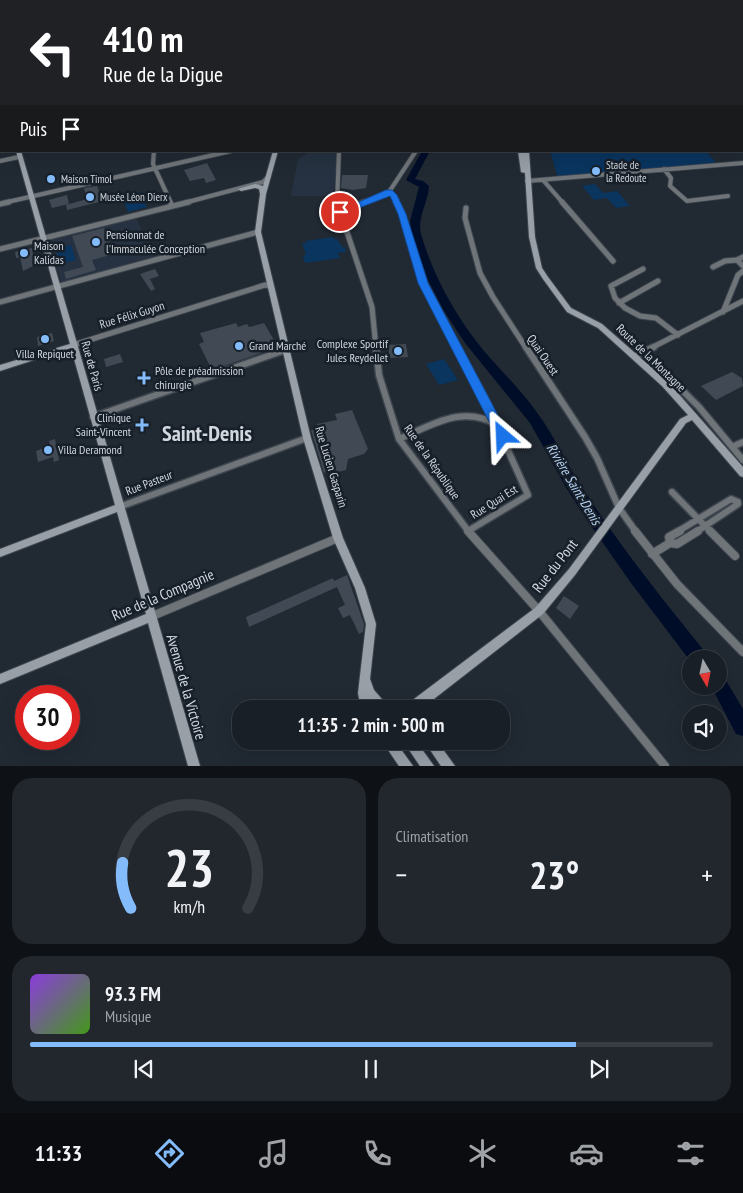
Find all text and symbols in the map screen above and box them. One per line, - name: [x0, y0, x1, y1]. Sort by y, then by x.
- text: 410 m: [103, 16, 184, 62]
- icon: left: [20, 20, 85, 85]
- text: Rue de la Digue: [103, 60, 223, 88]
- icon: arrive: [57, 115, 85, 143]
- text: Puis: [20, 117, 47, 141]
- place label: Stade de la Redoute: [606, 158, 647, 185]
- marker: Stade de la Redoute: [590, 165, 602, 177]
- place label: Maison Timol: [61, 172, 112, 186]
- marker: Maison Timol: [45, 173, 57, 185]
- place label: Musée Léon Dierx: [100, 190, 168, 204]
- marker: Musée Léon Dierx: [84, 191, 96, 203]
- pin: [319, 191, 361, 233]
- icon: arrive: [326, 198, 354, 226]
- place label: Pensionnat de l'Immaculée Conception: [106, 227, 205, 256]
- marker: Pensionnat de l'Immaculée Conception: [90, 236, 102, 248]
- place label: Maison Kalidas: [34, 238, 64, 267]
- marker: Maison Kalidas: [18, 247, 30, 259]
- street label: Rue Félix Guyon: [98, 298, 166, 331]
- street label: Route de la Montagne: [613, 321, 689, 395]
- street label: Quai Ouest: [524, 332, 563, 378]
- marker: Villa Repiquet: [39, 333, 51, 345]
- place label: Complexe Sportif Jules Reydellet: [317, 336, 389, 365]
- place label: Grand Marché: [249, 338, 306, 353]
- street label: Rue de Paris: [78, 339, 107, 392]
- marker: Grand Marché: [233, 340, 245, 352]
- marker: Complexe Sportif Jules Reydellet: [392, 345, 404, 357]
- place label: Villa Repiquet: [15, 346, 75, 361]
- place label: Pôle de préadmission chirurgie: [155, 363, 243, 392]
- marker: Pôle de préadmission chirurgie: [137, 371, 151, 385]
- position arrow: [476, 409, 528, 461]
- place label: Clinique Saint-Vincent: [76, 410, 132, 439]
- marker: Clinique Saint-Vincent: [135, 418, 149, 432]
- district label: Saint-Denis: [162, 419, 252, 447]
- street label: Rue de la République: [401, 421, 464, 502]
- street label: Rue Lucien Gasparin: [312, 424, 351, 509]
- water label: Rivière Saint-Denis: [543, 440, 606, 529]
- place label: Villa Deramond: [57, 442, 122, 457]
- marker: Villa Deramond: [42, 444, 54, 456]
- street label: Rue Pasteur: [123, 466, 175, 498]
- street label: Rue Quai Est: [467, 481, 521, 522]
- street label: Rue du Pont: [528, 535, 581, 596]
- street label: Rue de la Compagnie: [109, 564, 217, 625]
- street label: Avenue de la Victoire: [162, 632, 211, 742]
- north arrow: [682, 650, 728, 695]
- map controls: [682, 650, 727, 750]
- speed limit sign: 30: [15, 685, 80, 750]
- button: sound: [682, 705, 727, 750]
- text: 11:35 · 2 min · 500 m: [298, 713, 444, 737]
- text: Climatisation: [396, 826, 468, 846]
- text: 23: [164, 834, 214, 901]
- text: 23°: [529, 850, 579, 899]
- text: −: [396, 856, 407, 893]
- text: +: [701, 856, 713, 893]
- text: km/h: [173, 895, 205, 918]
- text: 93.3 FM: [105, 982, 161, 1006]
- text: Musique: [105, 1006, 151, 1026]
- icon: previous: [130, 1055, 158, 1083]
- icon: pause: [357, 1055, 385, 1083]
- icon: next: [585, 1055, 613, 1083]
- icon: directions: [152, 1136, 187, 1171]
- icon: music: [256, 1136, 291, 1171]
- icon: phone: [360, 1136, 395, 1171]
- icon: climate: [465, 1136, 500, 1171]
- icon: car: [569, 1136, 604, 1171]
- icon: filters: [673, 1136, 708, 1171]
- text: 11:33: [35, 1139, 82, 1167]

